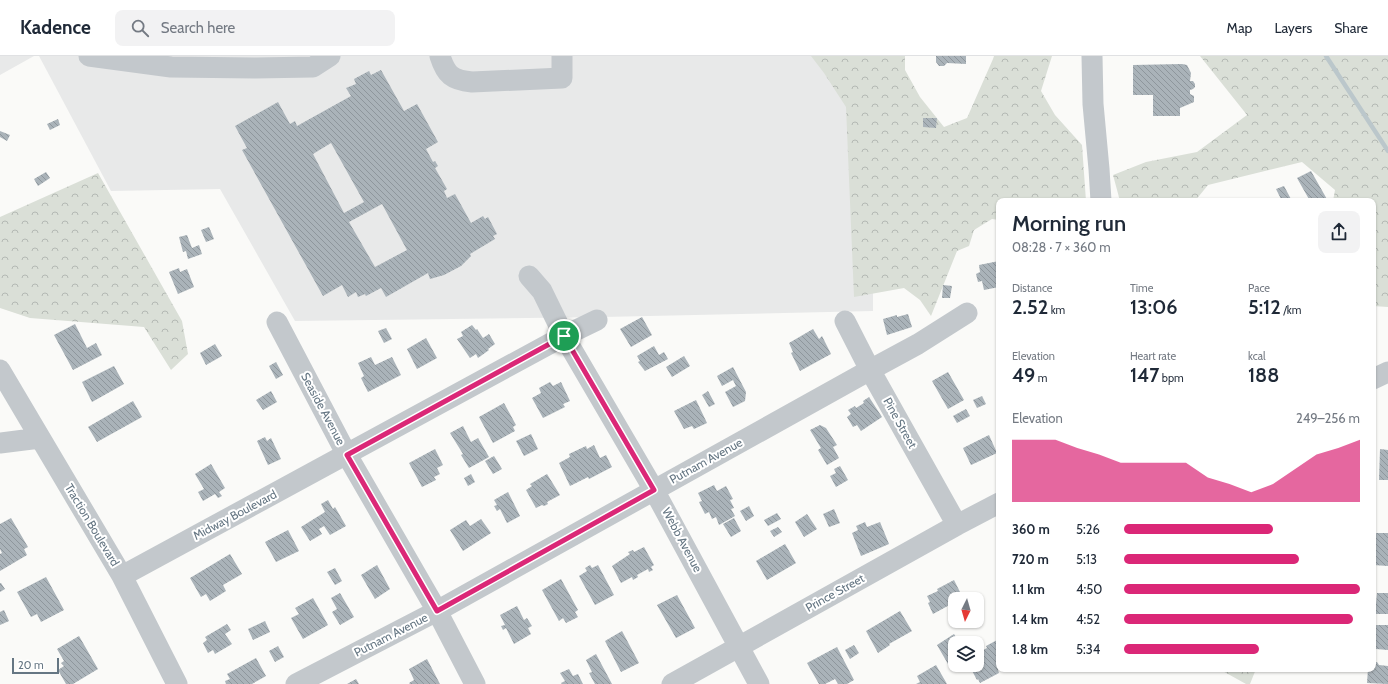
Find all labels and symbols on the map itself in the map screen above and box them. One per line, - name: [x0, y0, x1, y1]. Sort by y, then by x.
- pin: [547, 319, 581, 353]
- street label: Seaside Avenue: [298, 370, 349, 448]
- street label: Pine Street: [880, 395, 921, 451]
- street label: Putnam Avenue: [667, 434, 745, 487]
- street label: Traction Boulevard: [62, 481, 123, 569]
- street label: Midway Boulevard: [190, 486, 279, 543]
- street label: Webb Avenue: [659, 505, 706, 575]
- street label: Prince Street: [803, 570, 867, 615]
- north arrow: [948, 592, 984, 628]
- street label: Putnam Avenue: [351, 610, 430, 660]
- scale bar: [12, 656, 59, 675]

